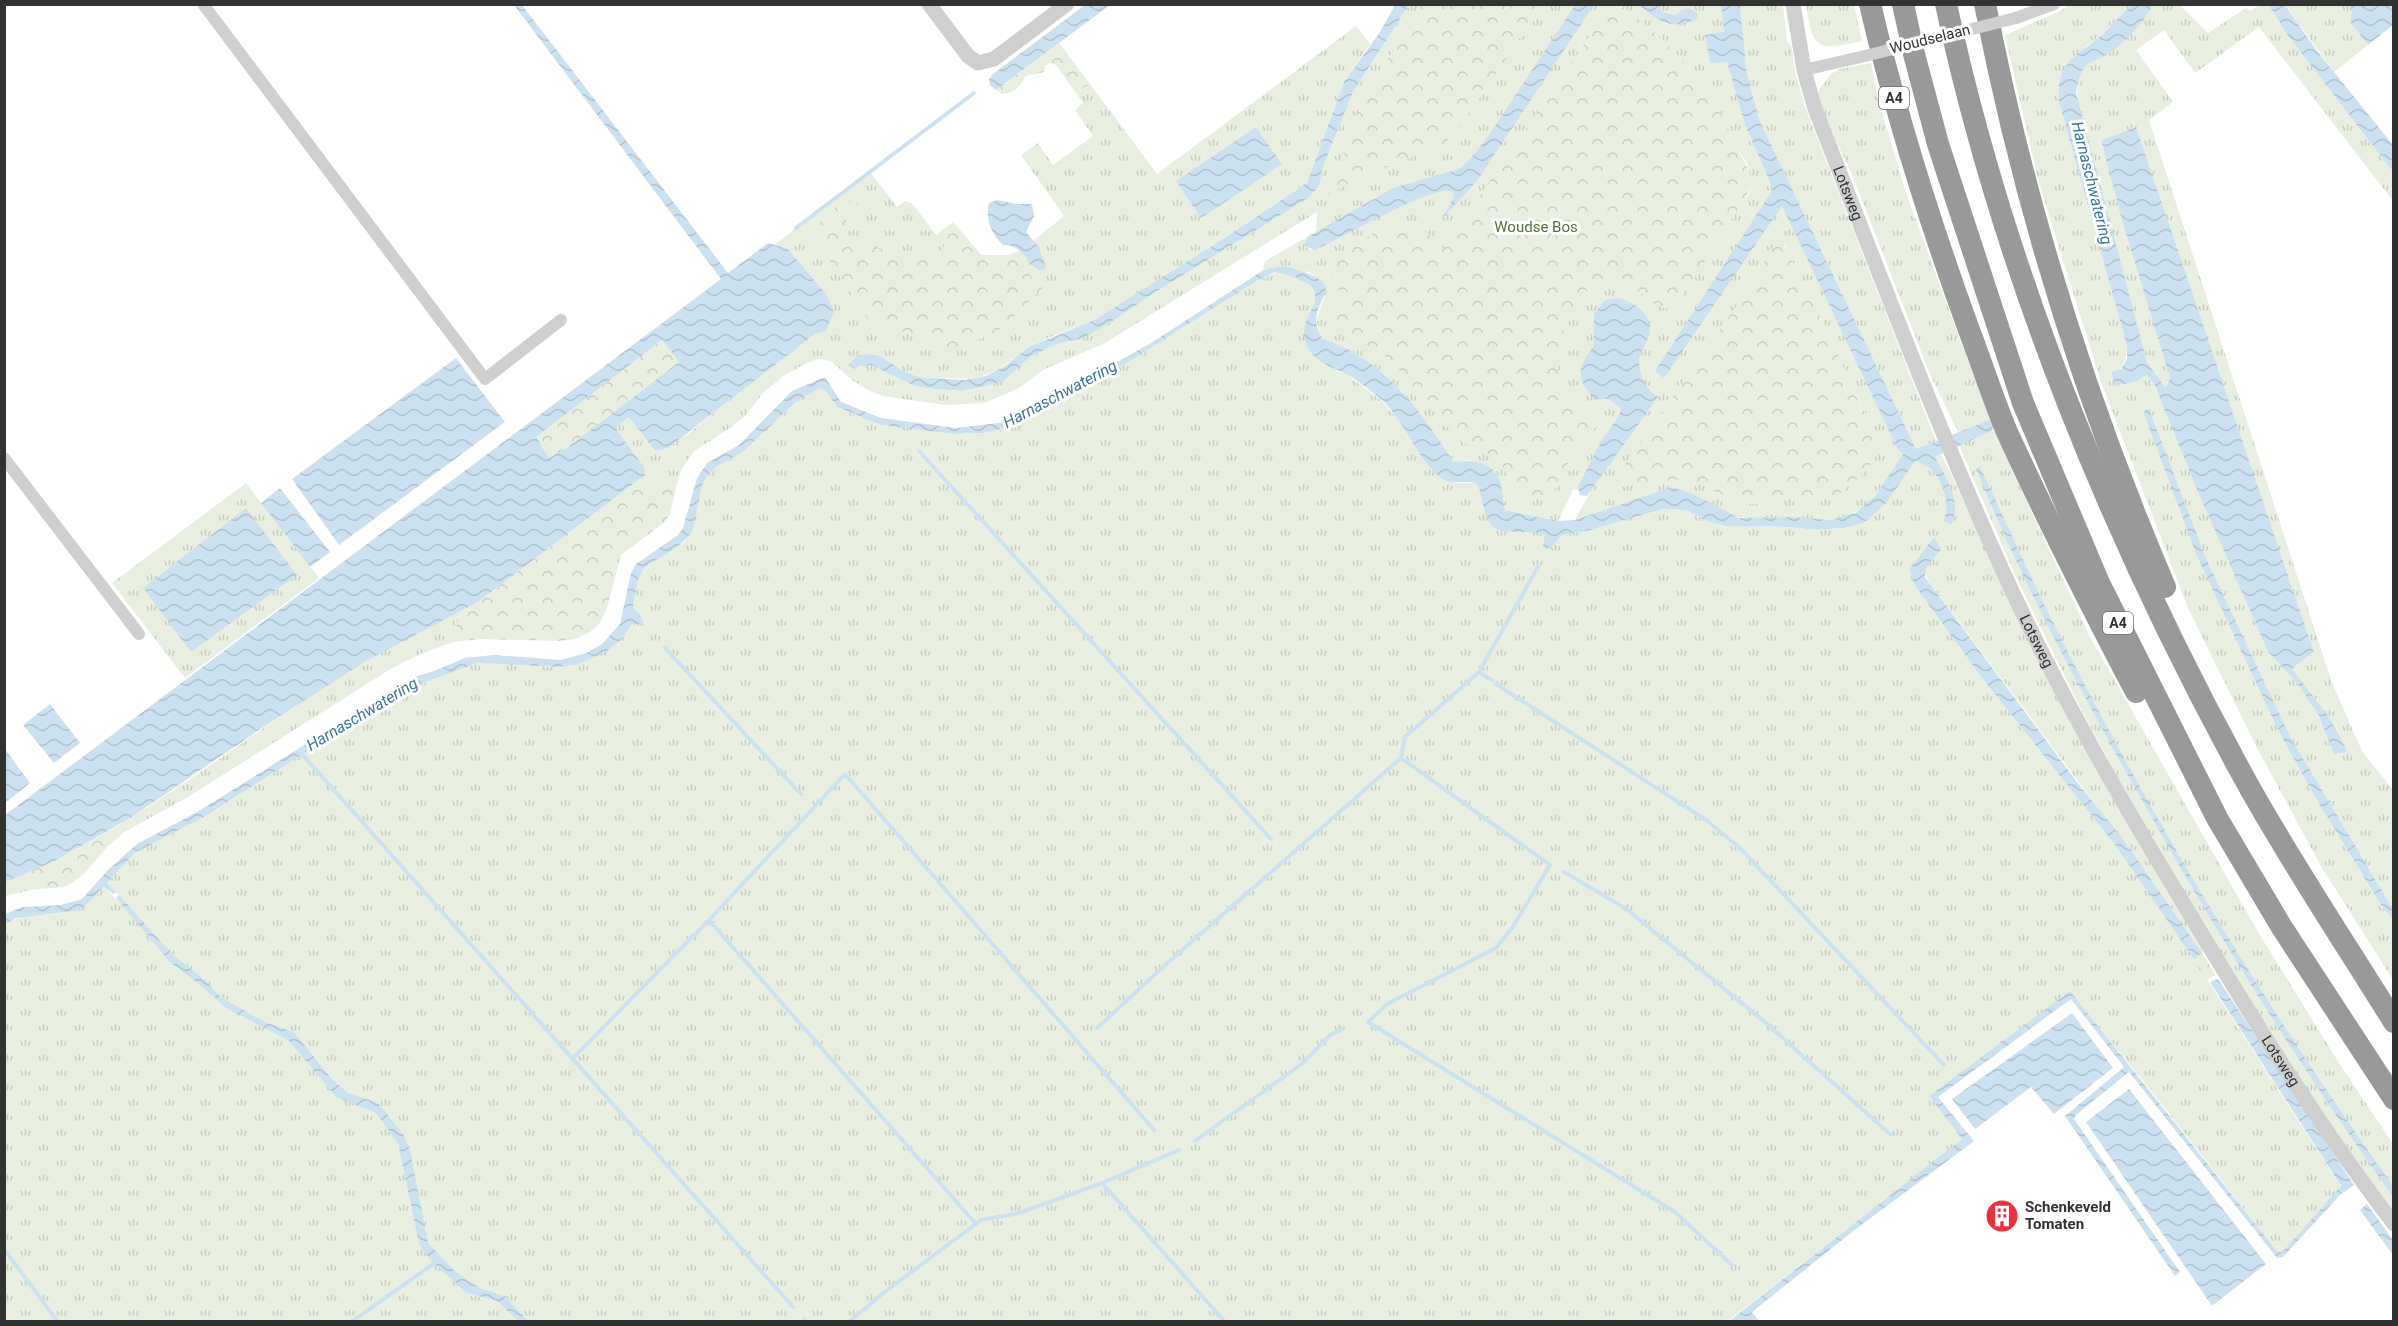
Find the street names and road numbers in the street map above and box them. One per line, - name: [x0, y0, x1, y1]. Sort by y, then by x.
- street label: Woudselaan: [1888, 20, 1972, 58]
- road number: A4: [1879, 87, 1909, 109]
- street label: Lotsweg: [1829, 163, 1867, 223]
- street label: Lotsweg: [2016, 612, 2057, 671]
- road number: A4: [2103, 612, 2133, 634]
- street label: Lotsweg: [2258, 1032, 2304, 1090]

